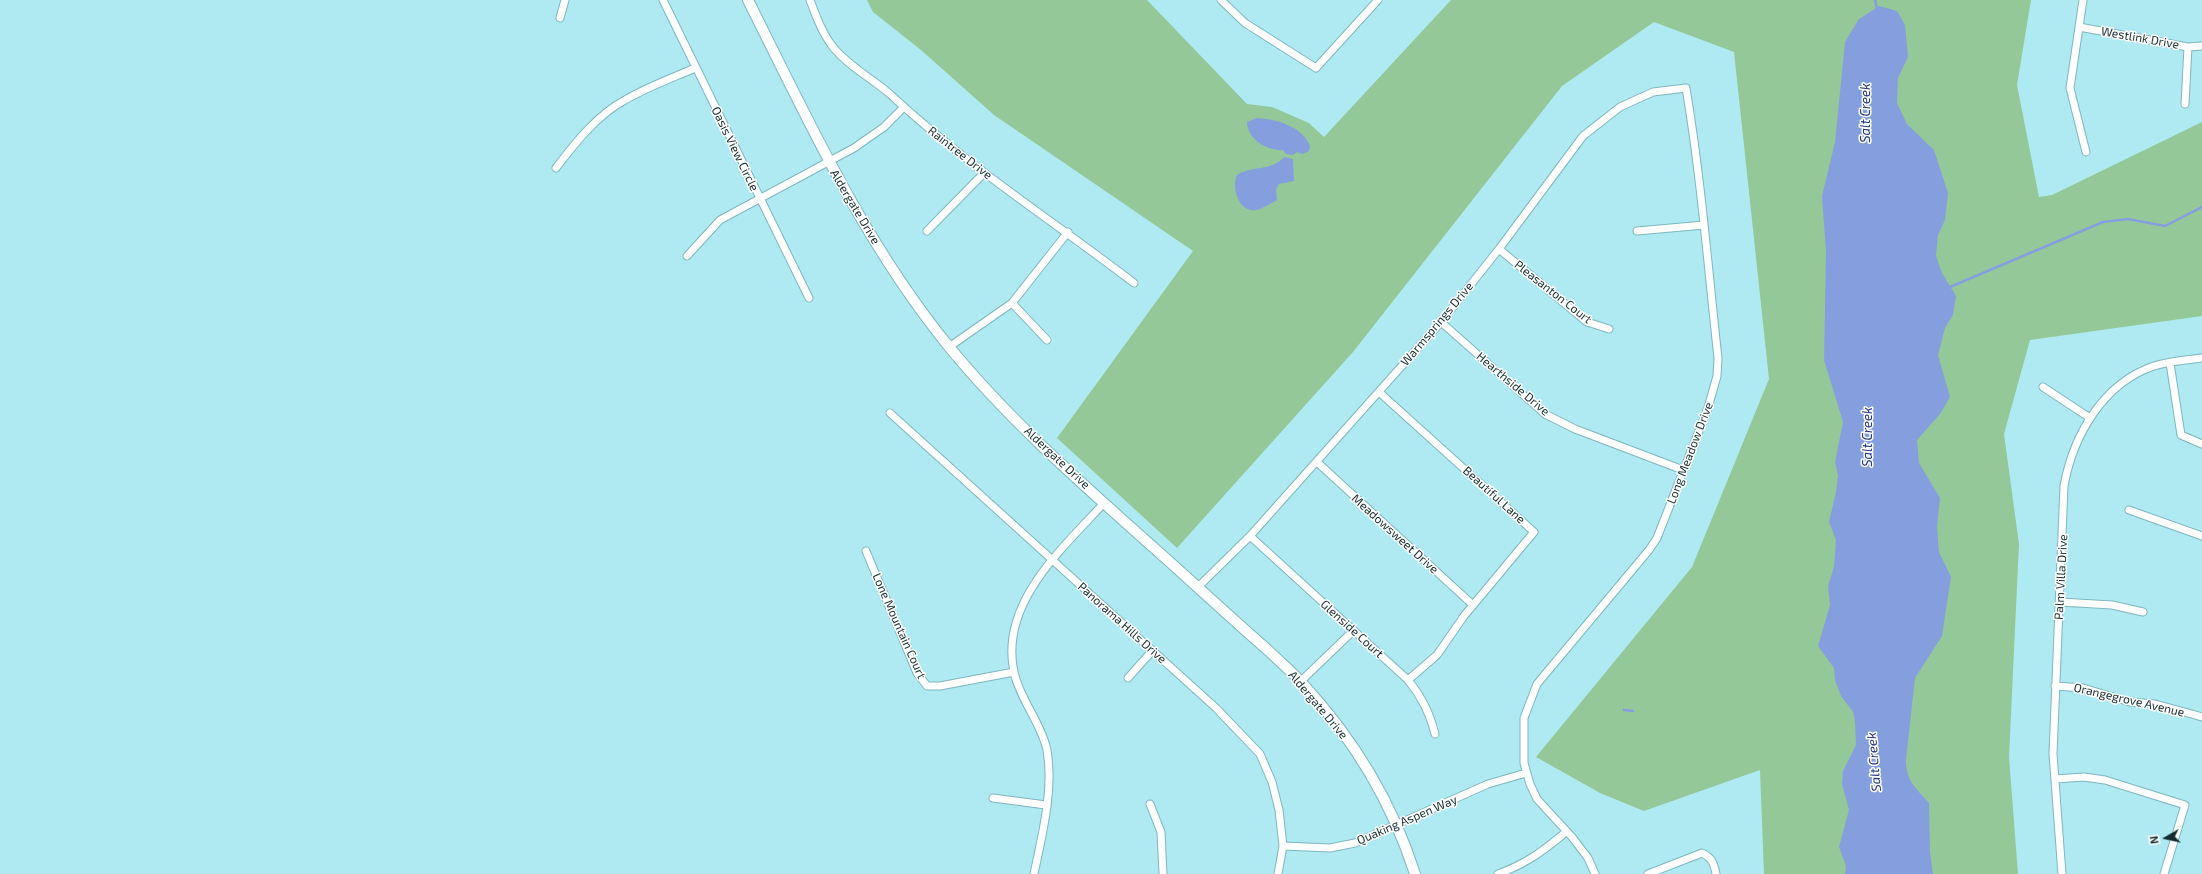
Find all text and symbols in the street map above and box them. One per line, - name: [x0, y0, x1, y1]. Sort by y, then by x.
- street label: Westlink Drive: [2100, 24, 2180, 52]
- water label: Salt Creek: [1858, 83, 1874, 143]
- street label: Oasis View Circle: [708, 104, 762, 194]
- street label: Raintree Drive: [925, 124, 995, 182]
- street label: Aldergate Drive: [827, 167, 883, 247]
- street label: Pleasanton Court: [1511, 257, 1595, 327]
- street label: Warmsprings Drive: [1398, 279, 1476, 369]
- street label: Hearthside Drive: [1474, 349, 1552, 419]
- street label: Long Meadow Drive: [1664, 400, 1716, 506]
- water label: Salt Creek: [1860, 407, 1876, 467]
- street label: Aldergate Drive: [1021, 424, 1093, 492]
- street label: Beautiful Lane: [1460, 463, 1528, 527]
- street label: Meadowsweet Drive: [1349, 491, 1441, 577]
- street label: Palm Villa Drive: [2052, 534, 2070, 620]
- street label: Lone Mountain Court: [869, 571, 929, 681]
- street label: Panorama Hills Drive: [1075, 580, 1169, 666]
- street label: Glenside Court: [1318, 597, 1386, 661]
- street label: Aldergate Drive: [1285, 668, 1351, 742]
- street label: Orangegrove Avenue: [2072, 680, 2186, 720]
- water label: Salt Creek: [1864, 732, 1884, 792]
- street label: Quaking Aspen Way: [1355, 792, 1459, 848]
- north arrow: [2146, 818, 2186, 858]
- text: N: [2147, 835, 2161, 845]

